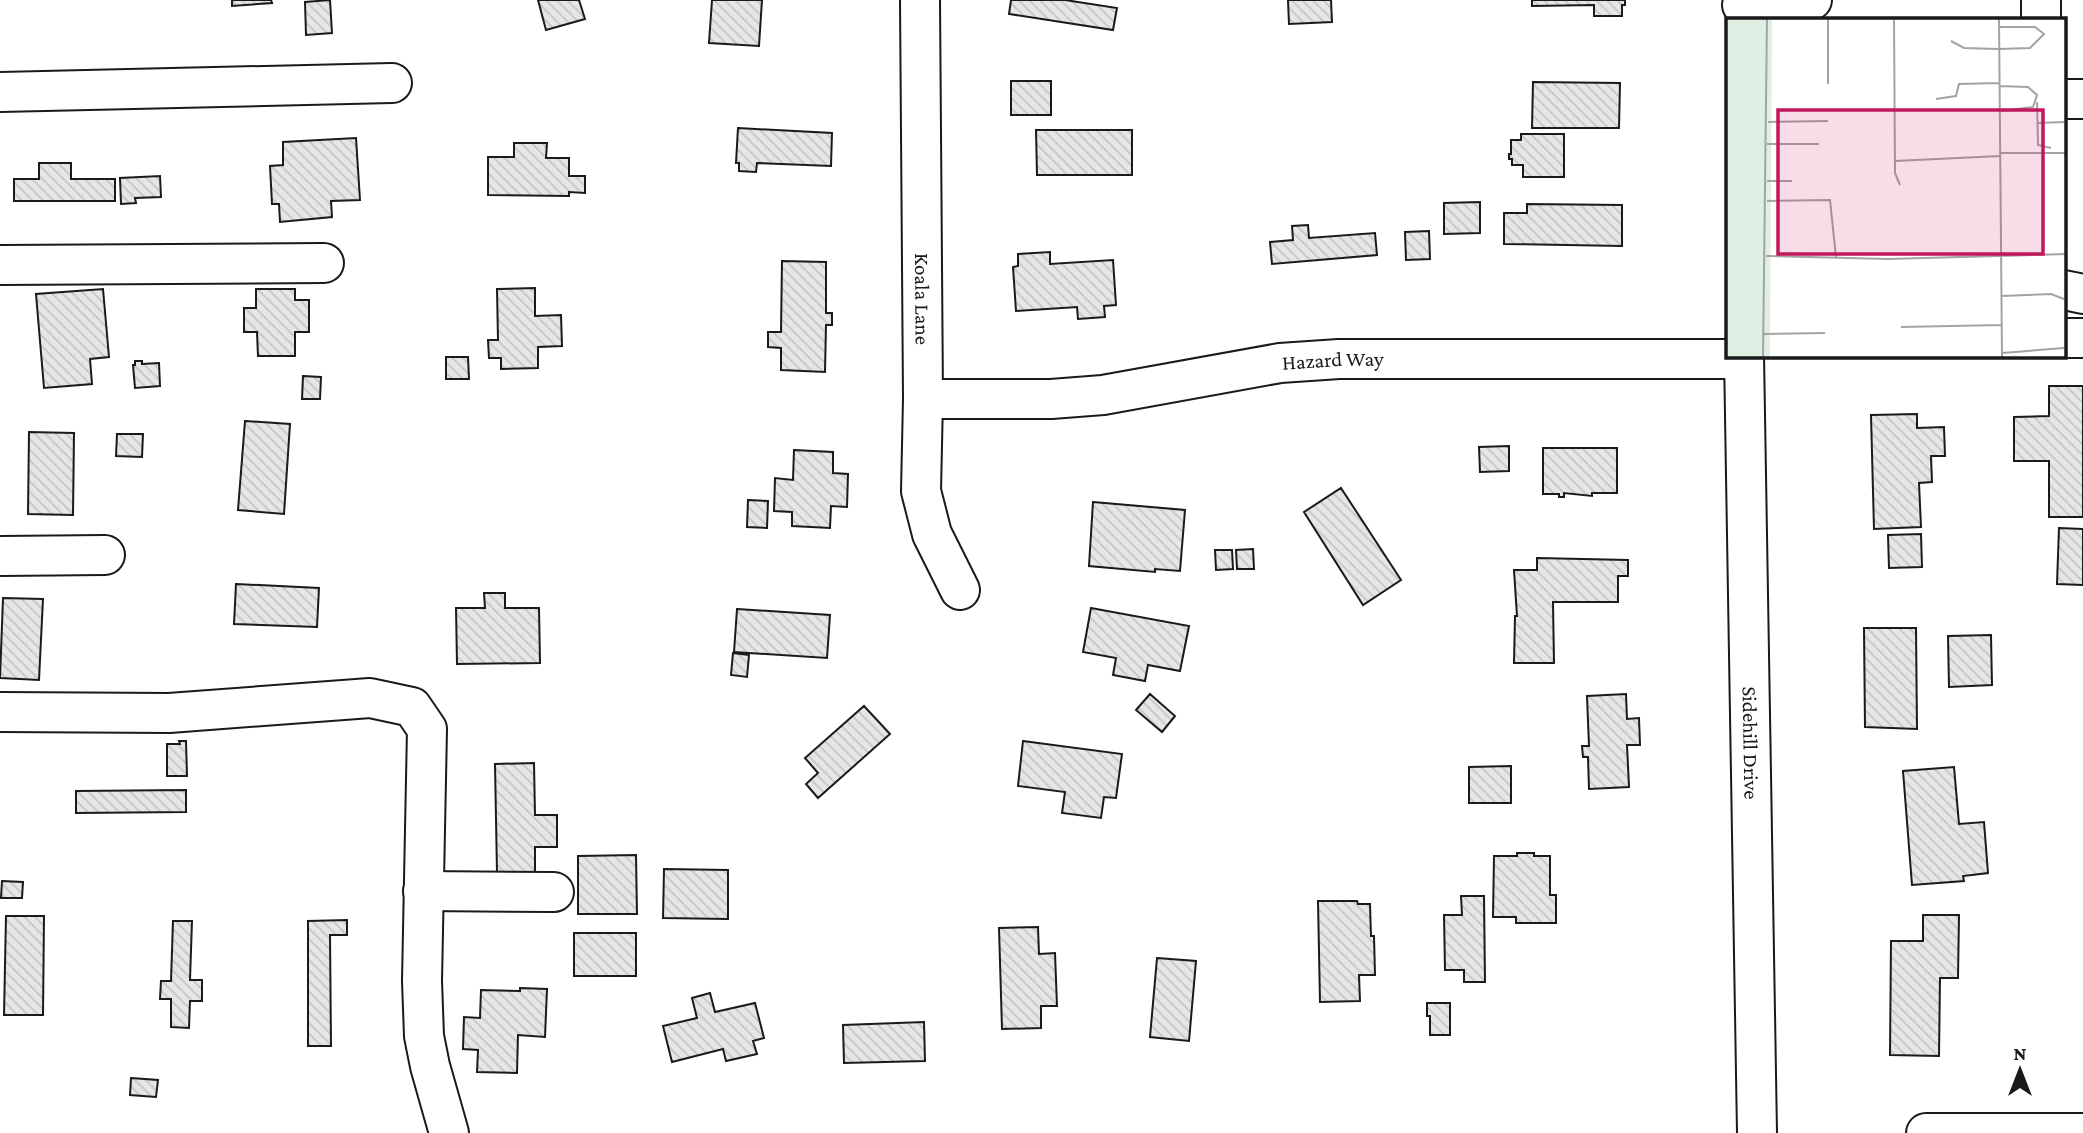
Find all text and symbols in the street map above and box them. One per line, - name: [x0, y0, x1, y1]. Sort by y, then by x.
- inset map: [1726, 18, 2066, 357]
- street label: Koala Lane: [910, 253, 935, 345]
- street label: Hazard Way: [1281, 347, 1384, 375]
- street label: Sidehill Drive: [1738, 686, 1763, 800]
- north arrow: [1985, 1035, 2055, 1105]
- text: N: [2014, 1043, 2027, 1064]

